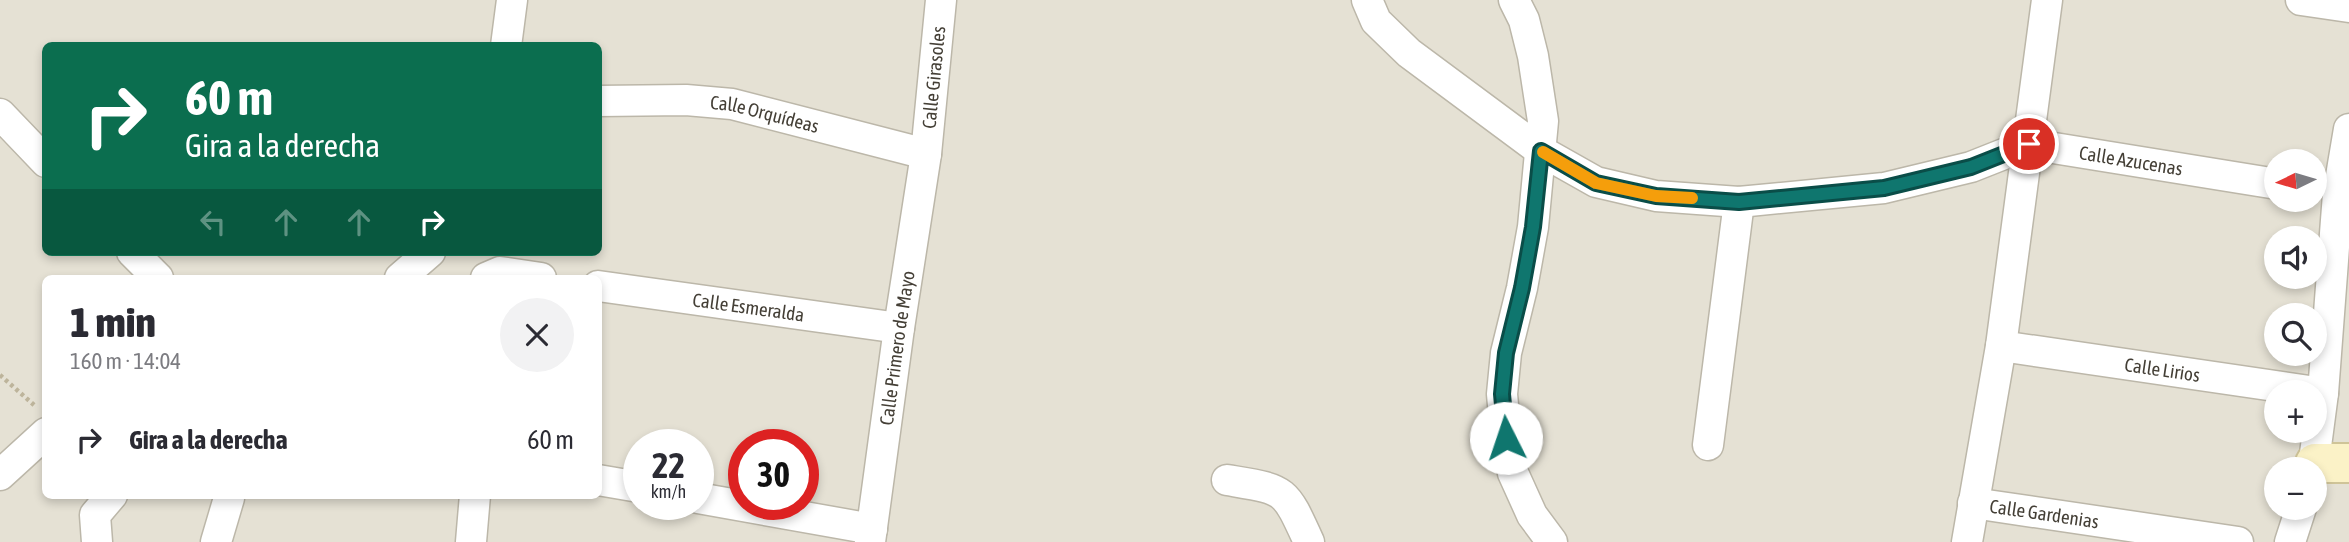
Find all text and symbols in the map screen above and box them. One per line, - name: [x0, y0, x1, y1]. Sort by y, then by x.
- street label: Calle Girasoles: [918, 25, 949, 130]
- text: 60 m: [185, 69, 273, 125]
- icon: right: [70, 70, 161, 161]
- street label: Calle Orquídeas: [709, 91, 822, 137]
- pin: [1999, 114, 2059, 174]
- icon: arrive: [2010, 125, 2048, 163]
- text: Gira a la derecha: [185, 127, 380, 164]
- street label: Calle Azucenas: [2078, 141, 2184, 180]
- north arrow: [2264, 149, 2328, 212]
- map controls: [2264, 149, 2327, 520]
- icon: left: [194, 203, 232, 241]
- icon: ahead: [267, 203, 305, 241]
- icon: ahead: [340, 203, 378, 241]
- icon: right: [413, 203, 451, 241]
- button: sound: [2264, 226, 2327, 289]
- street label: Calle Primero de Mayo: [875, 269, 919, 426]
- street label: Calle Esmeralda: [691, 288, 806, 326]
- text: 1 min: [70, 298, 156, 346]
- button: close: [500, 298, 574, 372]
- button: search: [2264, 303, 2327, 366]
- text: 160 m · 14:04: [70, 348, 181, 374]
- street label: Calle Lirios: [2123, 353, 2202, 386]
- button: +: [2264, 380, 2327, 443]
- position arrow: [1469, 401, 1543, 475]
- icon: right: [70, 421, 108, 459]
- text: Gira a la derecha: [129, 425, 288, 455]
- text: 60 m: [527, 425, 574, 455]
- speed limit sign: 30: [728, 429, 819, 520]
- text: 22: [652, 445, 685, 485]
- button: −: [2264, 457, 2327, 520]
- text: km/h: [651, 481, 686, 502]
- street label: Calle Gardenias: [1988, 495, 2100, 532]

